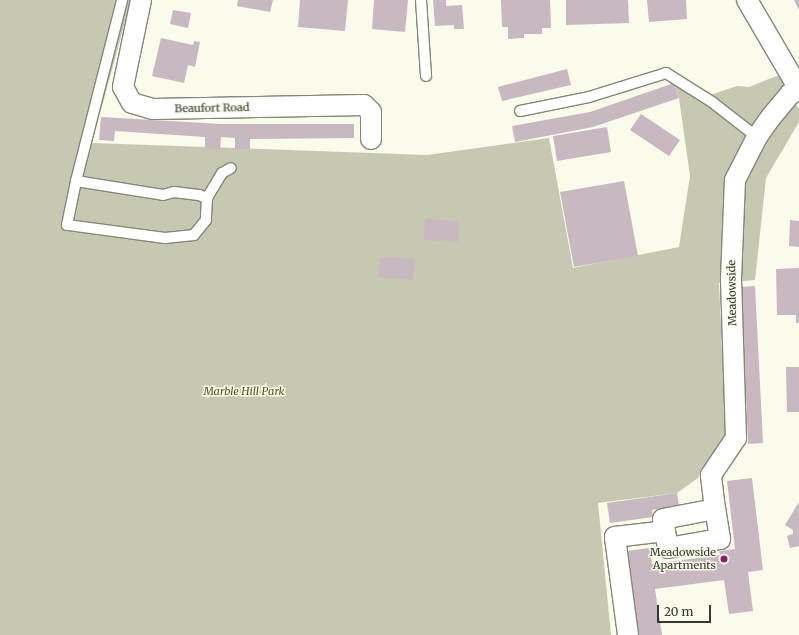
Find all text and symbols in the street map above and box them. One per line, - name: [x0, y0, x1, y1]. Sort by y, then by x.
- street label: Beaufort Road: [174, 101, 250, 115]
- street label: Meadowside: [725, 260, 739, 326]
- park label: Marble Hill Park: [203, 384, 285, 398]
- place label: Meadowside Apartments: [650, 546, 716, 572]
- marker: Meadowside Apartments: [719, 554, 729, 564]
- scale bar: [659, 597, 713, 623]
- text: 20 m: [664, 604, 693, 619]

